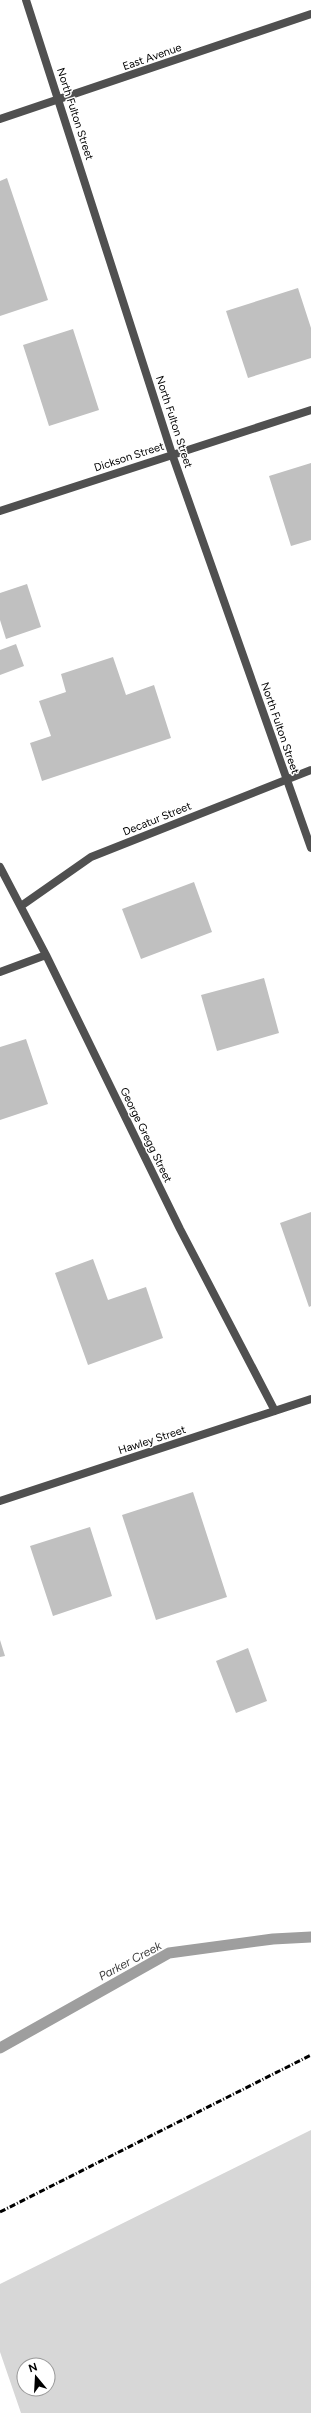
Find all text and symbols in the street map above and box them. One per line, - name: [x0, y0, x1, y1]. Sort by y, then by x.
- street label: East Avenue: [121, 41, 183, 73]
- street label: North Fulton Street: [54, 66, 96, 162]
- street label: North Fulton Street: [153, 374, 195, 470]
- street label: Dickson Street: [92, 440, 166, 474]
- street label: North Fulton Street: [258, 680, 302, 776]
- street label: Decatur Street: [121, 799, 193, 839]
- street label: George Gregg Street: [117, 1085, 175, 1185]
- street label: Hawley Street: [117, 1423, 187, 1457]
- water label: Parker Creek: [96, 1938, 165, 1983]
- north arrow: [16, 2357, 56, 2397]
- text: N: [27, 2360, 39, 2375]

